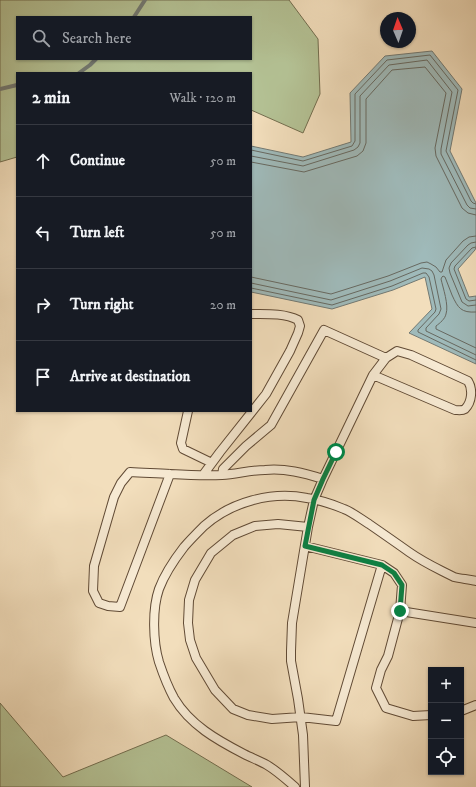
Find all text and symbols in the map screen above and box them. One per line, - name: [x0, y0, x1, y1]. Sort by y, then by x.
- north arrow: [380, 12, 416, 48]
- search box: [16, 16, 252, 60]
- icon: search: [30, 27, 52, 49]
- text: Search here: [62, 29, 131, 48]
- text: 2 min: [32, 87, 70, 109]
- text: Walk · 120 m: [170, 90, 236, 106]
- icon: ahead: [32, 150, 54, 172]
- text: Continue: [70, 151, 125, 170]
- text: 50 m: [210, 153, 236, 169]
- icon: left: [32, 222, 54, 244]
- text: Turn left: [70, 223, 124, 242]
- text: 50 m: [210, 225, 236, 241]
- icon: right: [32, 294, 54, 316]
- text: Turn right: [70, 295, 133, 314]
- text: 20 m: [210, 297, 236, 313]
- icon: arrive: [32, 366, 54, 388]
- text: Arrive at destination: [70, 367, 190, 386]
- route start: [327, 443, 345, 461]
- route end: [391, 602, 409, 620]
- map controls: [428, 667, 464, 775]
- button: +: [428, 667, 464, 703]
- button: −: [428, 703, 464, 739]
- button: locate: [428, 739, 464, 775]

